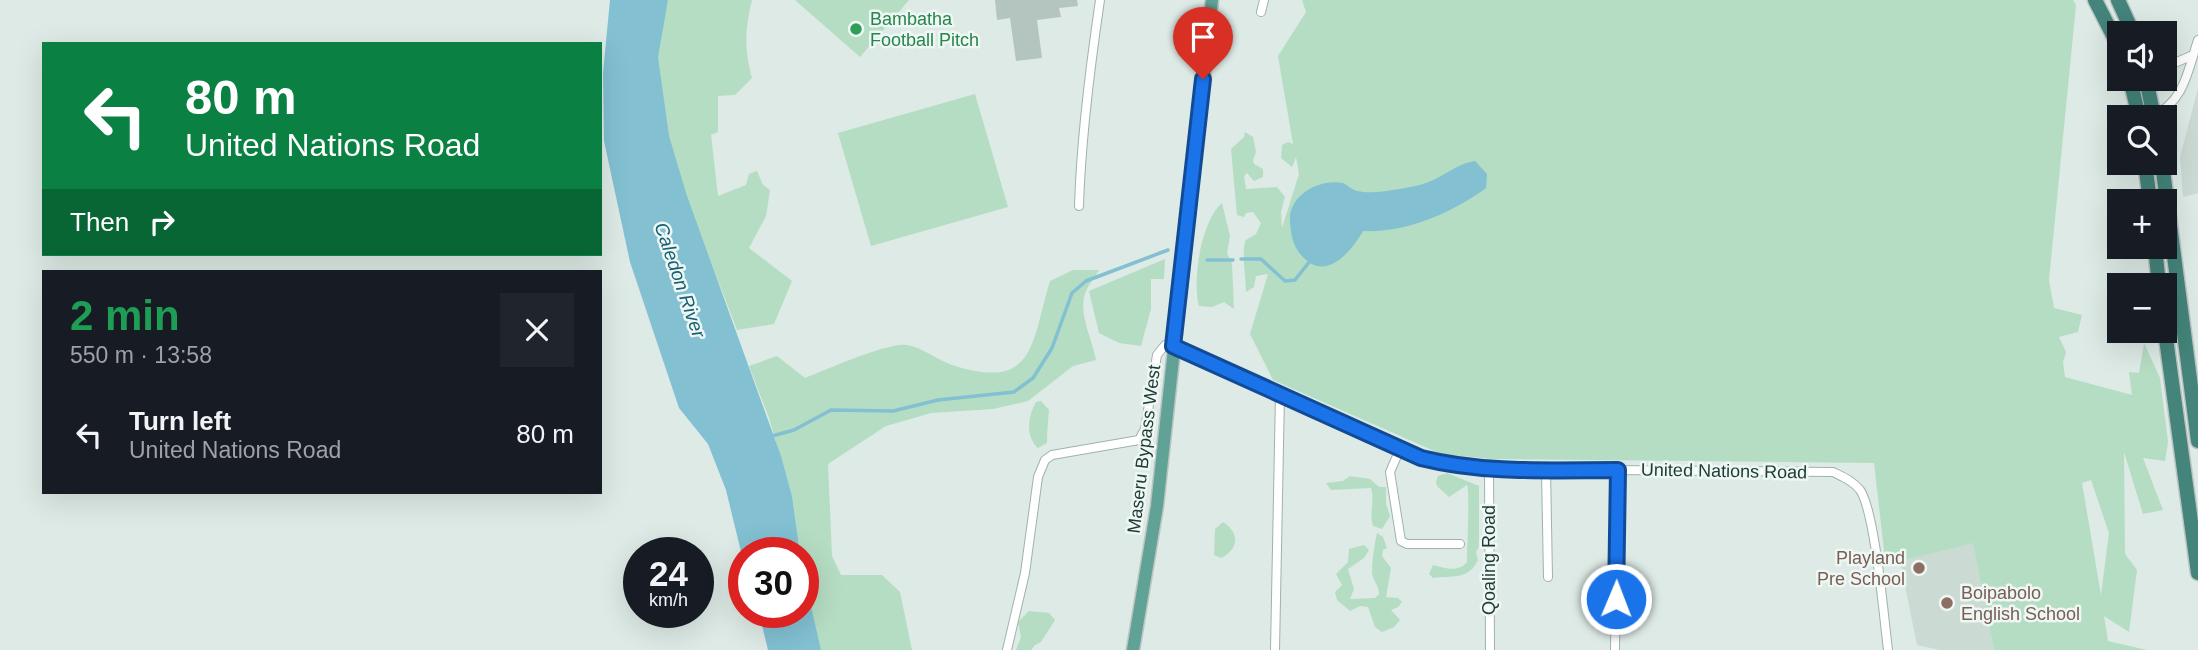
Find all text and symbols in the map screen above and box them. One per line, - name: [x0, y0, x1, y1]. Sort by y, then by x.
- pin: [1173, 7, 1233, 79]
- place label: Bambatha Football Pitch: [870, 9, 979, 50]
- icon: arrive: [1184, 18, 1222, 56]
- marker: Bambatha Football Pitch: [848, 21, 864, 37]
- map controls: [2107, 21, 2177, 343]
- button: sound: [2107, 21, 2177, 91]
- icon: left: [70, 70, 161, 161]
- text: 80 m: [185, 70, 297, 124]
- button: search: [2107, 105, 2177, 175]
- text: United Nations Road: [185, 127, 480, 163]
- button: +: [2107, 189, 2177, 259]
- icon: right: [143, 203, 181, 241]
- text: Then: [70, 207, 129, 237]
- water label: Caledon River: [650, 220, 710, 341]
- button: −: [2107, 273, 2177, 343]
- text: 2 min: [70, 292, 180, 339]
- button: close: [500, 293, 574, 367]
- text: 550 m · 13:58: [70, 342, 212, 368]
- street label: Maseru Bypass West: [1124, 364, 1164, 534]
- text: Turn left: [129, 406, 231, 436]
- icon: left: [70, 416, 108, 454]
- text: 80 m: [516, 419, 574, 449]
- text: United Nations Road: [129, 437, 341, 463]
- street label: United Nations Road: [1641, 460, 1807, 482]
- street label: Qoaling Road: [1479, 505, 1499, 615]
- speed limit sign: 30: [728, 537, 819, 628]
- place label: Playland Pre School: [1817, 548, 1905, 589]
- text: 24: [649, 554, 688, 593]
- marker: Playland Pre School: [1911, 560, 1927, 576]
- position arrow: [1579, 562, 1653, 636]
- place label: Boipabolo English School: [1961, 583, 2080, 624]
- text: km/h: [649, 590, 688, 610]
- marker: Boipabolo English School: [1939, 595, 1955, 611]

